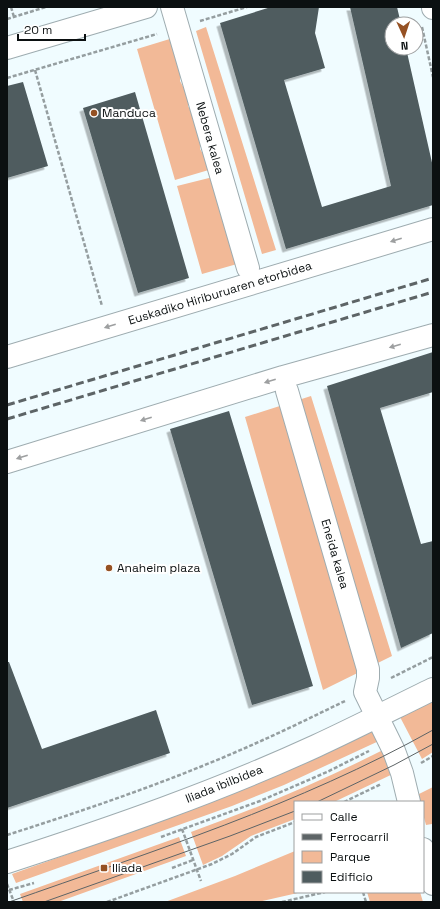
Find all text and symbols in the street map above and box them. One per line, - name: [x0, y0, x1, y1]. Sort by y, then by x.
- scale bar: [18, 16, 85, 42]
- north arrow: [384, 16, 424, 56]
- text: 20 m: [24, 22, 52, 38]
- text: N: [400, 39, 409, 53]
- street label: Nebera kalea: [192, 100, 228, 176]
- place label: Manduca: [102, 105, 156, 121]
- marker: Manduca: [89, 108, 99, 118]
- one-way arrow: [389, 237, 401, 243]
- street label: Euskadiko Hiriburuaren etorbidea: [126, 257, 314, 329]
- one-way arrow: [104, 323, 116, 329]
- one-way arrow: [389, 343, 401, 349]
- one-way arrow: [264, 378, 276, 384]
- one-way arrow: [140, 416, 152, 422]
- one-way arrow: [15, 454, 27, 460]
- street label: Eneida kalea: [317, 517, 353, 591]
- place label: Anaheim plaza: [117, 560, 200, 576]
- marker: Anaheim plaza: [104, 563, 114, 573]
- street label: Iliada ibilbidea: [183, 761, 265, 807]
- legend: [294, 801, 424, 893]
- text: Calle: [330, 809, 358, 825]
- text: Ferrocarril: [330, 829, 389, 845]
- text: Parque: [330, 849, 370, 865]
- place label: Iliada: [112, 860, 142, 876]
- marker: Iliada: [99, 863, 109, 873]
- text: Edificio: [330, 869, 373, 885]

